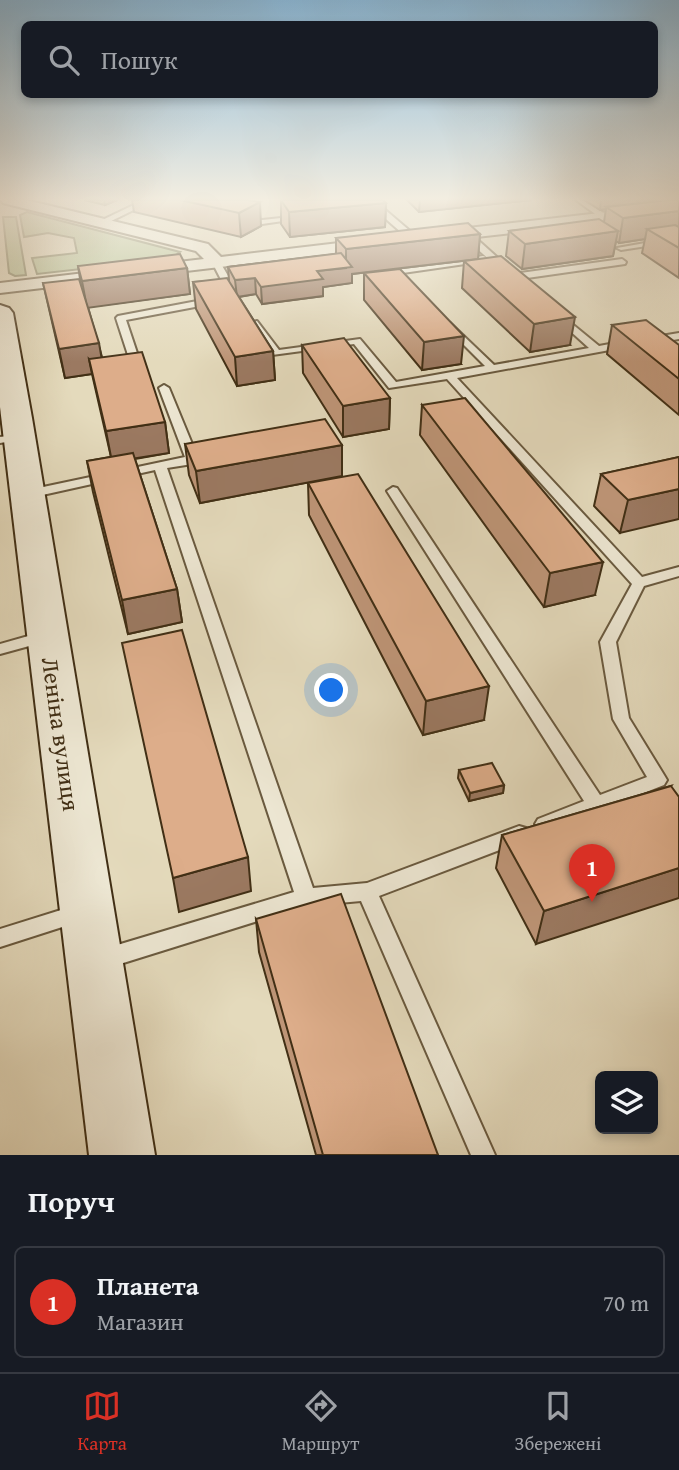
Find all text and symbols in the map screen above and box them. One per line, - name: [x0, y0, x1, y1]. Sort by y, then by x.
- search box: [21, 21, 658, 98]
- text: Пошук: [101, 40, 178, 79]
- icon: search: [45, 41, 83, 79]
- street label: Леніна вулиця: [33, 655, 89, 813]
- your location: [314, 673, 348, 707]
- pin: 1: [569, 844, 615, 902]
- map controls: [595, 1071, 658, 1134]
- button: layers: [595, 1071, 658, 1134]
- text: Поруч: [28, 1179, 115, 1223]
- text: Планета: [97, 1266, 199, 1305]
- text: 1: [47, 1286, 59, 1319]
- text: 70 m: [603, 1286, 649, 1319]
- text: Магазин: [97, 1305, 184, 1338]
- tab: Карта: [78, 1387, 127, 1457]
- tab: Маршрут: [282, 1387, 360, 1457]
- tab: Збережені: [515, 1387, 601, 1457]

